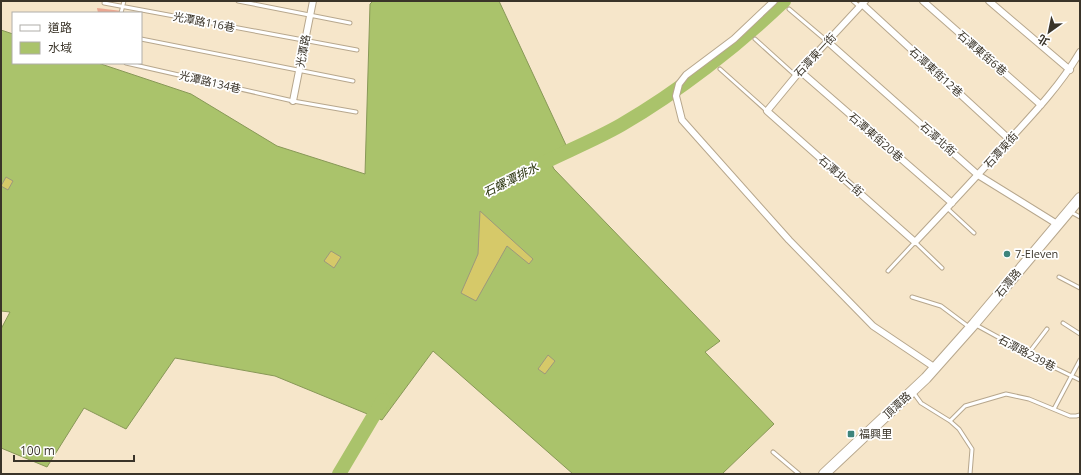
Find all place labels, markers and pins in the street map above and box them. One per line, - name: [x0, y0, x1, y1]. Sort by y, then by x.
- place label: 7-Eleven: [1015, 246, 1058, 261]
- marker: 7-Eleven: [1002, 249, 1012, 259]
- place label: 福興里: [859, 426, 892, 441]
- marker: 福興里: [846, 429, 856, 439]

